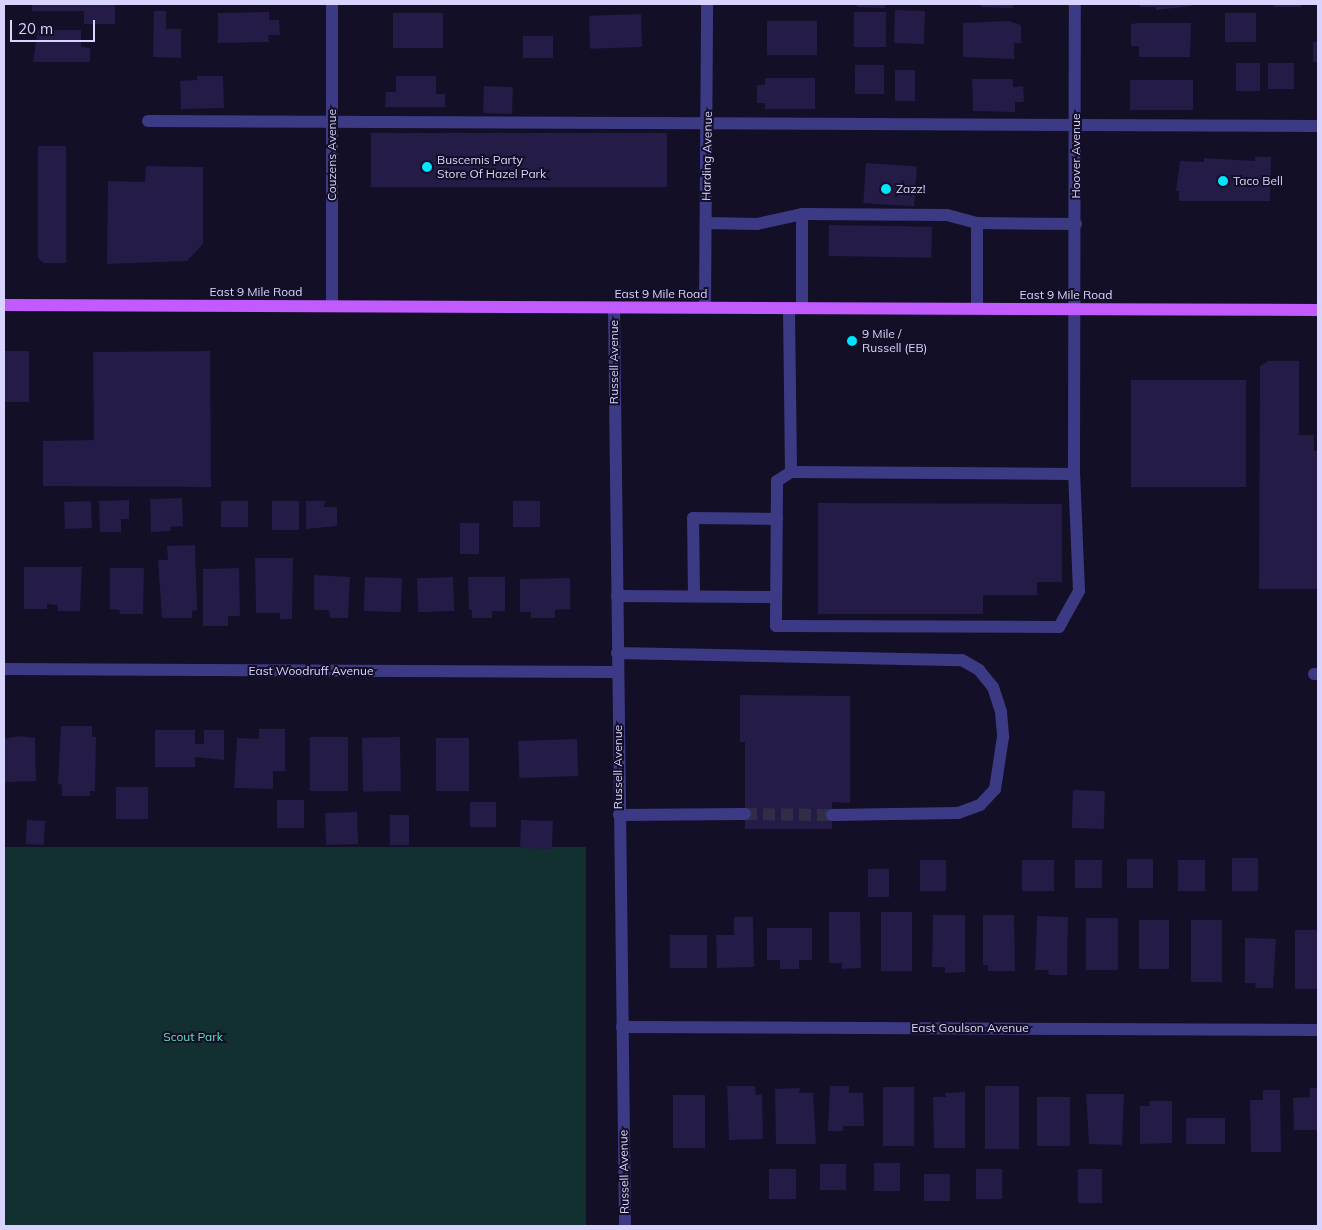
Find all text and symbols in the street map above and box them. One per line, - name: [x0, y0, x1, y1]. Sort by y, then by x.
- scale bar: [12, 10, 98, 42]
- text: 20 m: [18, 19, 53, 38]
- street label: Couzens Avenue: [325, 109, 339, 201]
- street label: Harding Avenue: [699, 111, 715, 201]
- street label: Hoover Avenue: [1069, 114, 1083, 198]
- place label: Buscemis Party Store Of Hazel Park: [437, 153, 546, 181]
- marker: Buscemis Party Store Of Hazel Park: [421, 161, 433, 173]
- place label: Taco Bell: [1233, 174, 1283, 188]
- marker: Taco Bell: [1217, 175, 1229, 187]
- place label: Zazz!: [896, 182, 925, 196]
- marker: Zazz!: [880, 183, 892, 195]
- street label: East 9 Mile Road: [210, 285, 302, 299]
- street label: East 9 Mile Road: [615, 287, 707, 301]
- street label: East 9 Mile Road: [1020, 288, 1112, 302]
- street label: Russell Avenue: [607, 320, 621, 404]
- place label: 9 Mile / Russell (EB): [862, 327, 927, 355]
- marker: 9 Mile / Russell (EB): [846, 335, 858, 347]
- street label: East Woodruff Avenue: [248, 664, 374, 678]
- street label: Russell Avenue: [611, 725, 625, 809]
- street label: East Goulson Avenue: [911, 1021, 1029, 1035]
- park label: Scout Park: [163, 1030, 223, 1044]
- street label: Russell Avenue: [616, 1130, 632, 1214]

